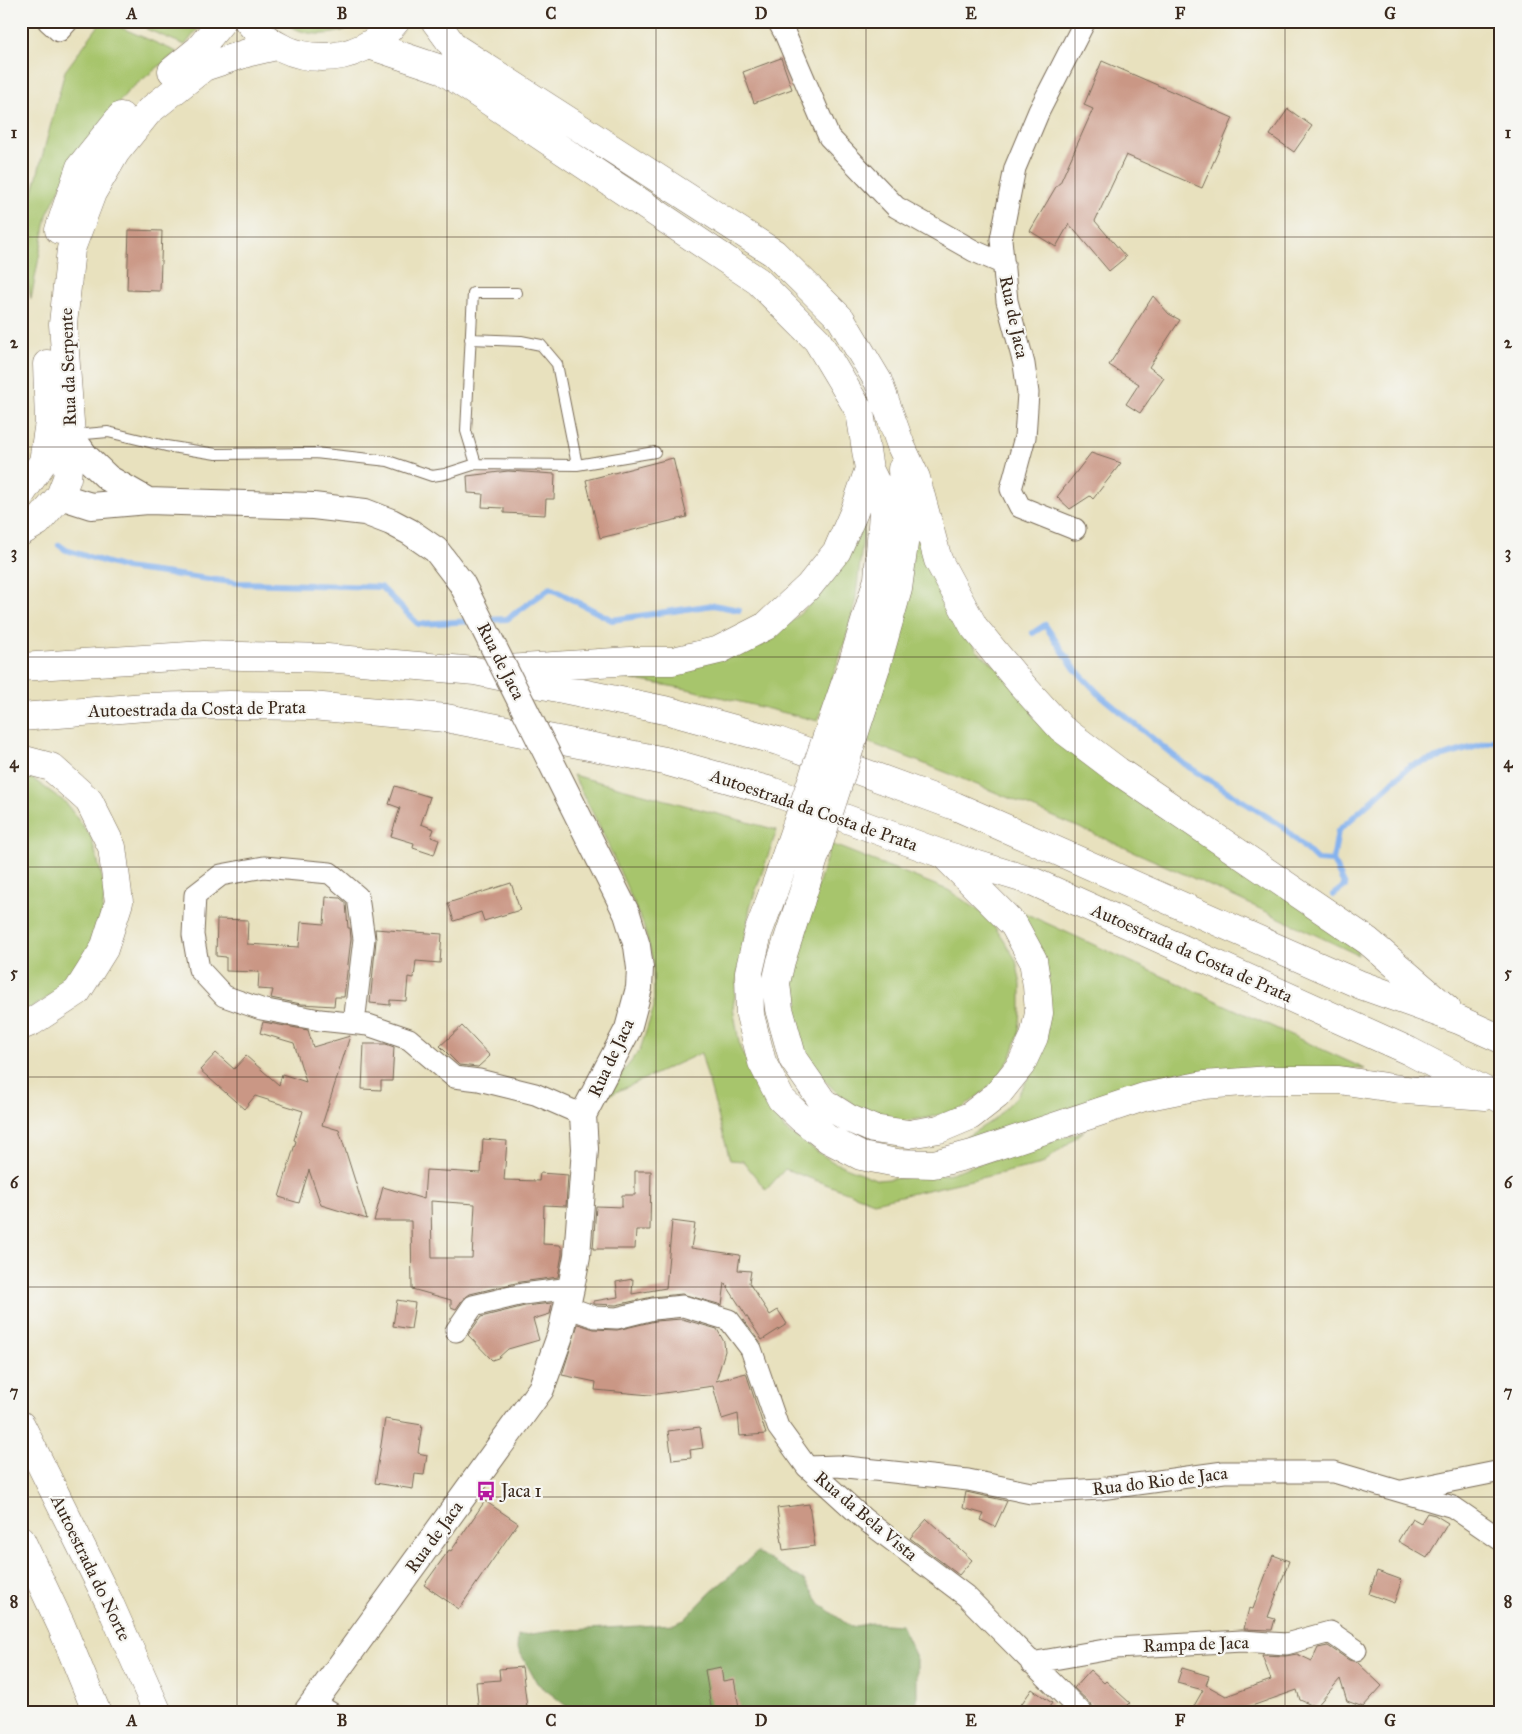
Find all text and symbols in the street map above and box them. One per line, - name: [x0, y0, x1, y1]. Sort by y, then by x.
- text: A: [126, 4, 138, 23]
- text: B: [337, 4, 347, 23]
- text: C: [546, 4, 557, 23]
- text: D: [755, 4, 768, 23]
- text: E: [965, 4, 977, 23]
- text: F: [1175, 4, 1186, 23]
- text: G: [1384, 4, 1396, 23]
- text: 1: [11, 123, 18, 142]
- text: 1: [1505, 123, 1512, 142]
- street label: Rua de Jaca: [994, 274, 1034, 361]
- street label: Rua da Serpente: [55, 307, 81, 427]
- text: 2: [10, 333, 19, 352]
- text: 2: [1504, 333, 1513, 352]
- text: 3: [11, 543, 17, 563]
- text: 3: [1505, 543, 1511, 563]
- street label: Rua de Jaca: [471, 619, 530, 704]
- street label: Autoestrada da Costa de Prata: [87, 696, 306, 722]
- text: 4: [10, 753, 20, 773]
- text: 4: [1504, 753, 1514, 773]
- street label: Autoestrada da Costa de Prata: [707, 764, 921, 856]
- street label: Autoestrada da Costa de Prata: [1087, 898, 1296, 1007]
- text: 5: [10, 963, 18, 982]
- text: 5: [1504, 963, 1512, 982]
- street label: Rua de Jaca: [583, 1015, 640, 1101]
- text: 6: [10, 1173, 19, 1192]
- text: 6: [1504, 1173, 1513, 1192]
- text: 7: [10, 1382, 19, 1401]
- text: 7: [1504, 1382, 1513, 1401]
- street label: Rua do Rio de Jaca: [1091, 1462, 1230, 1501]
- street label: Rua da Bela Vista: [810, 1466, 922, 1566]
- bus stop icon: Jaca 1: [475, 1480, 497, 1502]
- place label: Jaca 1: [499, 1480, 542, 1503]
- street label: Autoestrada do Norte: [46, 1491, 136, 1644]
- street label: Rua de Jaca: [401, 1496, 469, 1578]
- text: 8: [10, 1592, 18, 1611]
- text: 8: [1504, 1592, 1512, 1611]
- street label: Rampa de Jaca: [1143, 1631, 1250, 1658]
- text: A: [126, 1711, 138, 1730]
- text: B: [337, 1711, 347, 1730]
- text: C: [546, 1711, 557, 1730]
- text: D: [755, 1711, 768, 1730]
- text: E: [965, 1711, 977, 1730]
- text: F: [1175, 1711, 1186, 1730]
- text: G: [1384, 1711, 1396, 1730]

